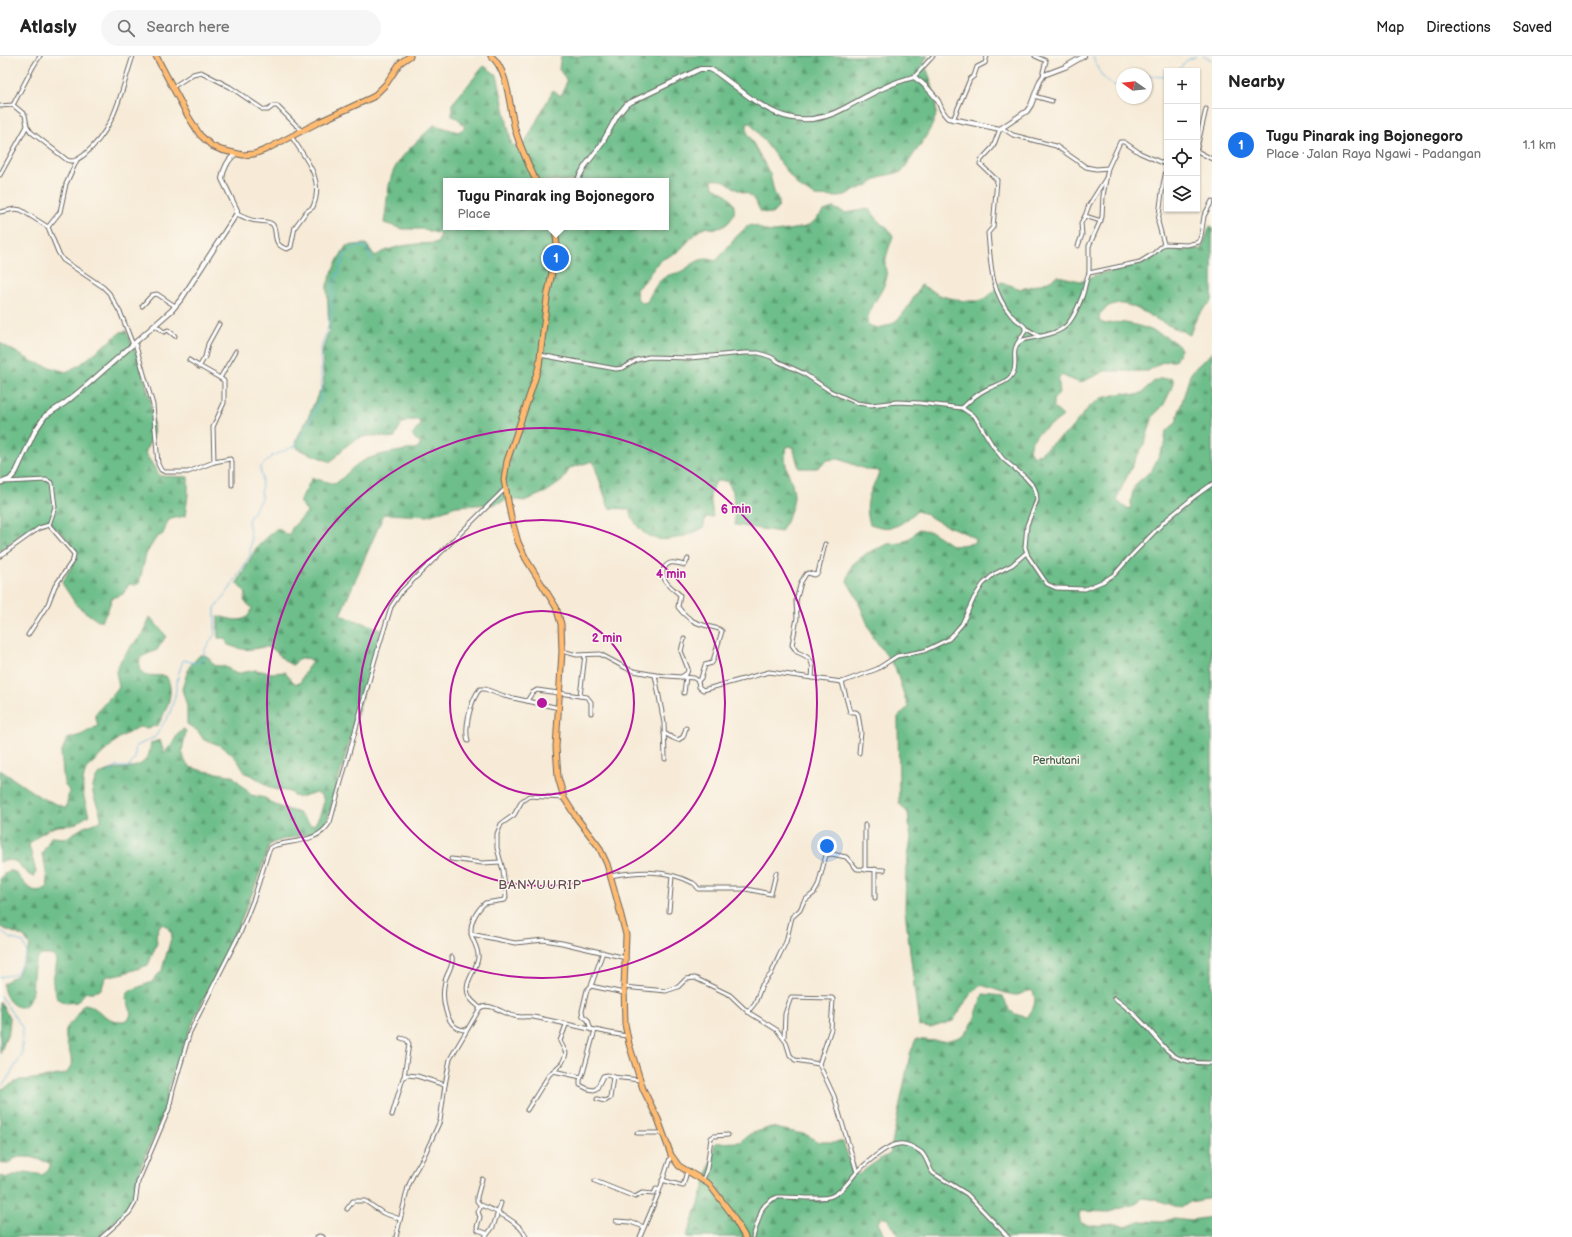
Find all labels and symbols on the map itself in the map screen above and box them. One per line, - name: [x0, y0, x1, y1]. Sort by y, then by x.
- north arrow: [1116, 68, 1152, 104]
- pin: 1: [543, 243, 569, 273]
- text: 6 min: [721, 502, 751, 517]
- text: 4 min: [656, 567, 686, 582]
- text: 2 min: [592, 631, 622, 646]
- centre of rings: [535, 696, 549, 710]
- park label: Perhutani: [1032, 754, 1080, 767]
- your location: [817, 836, 837, 856]
- district label: BANYUURIP: [498, 877, 582, 893]

